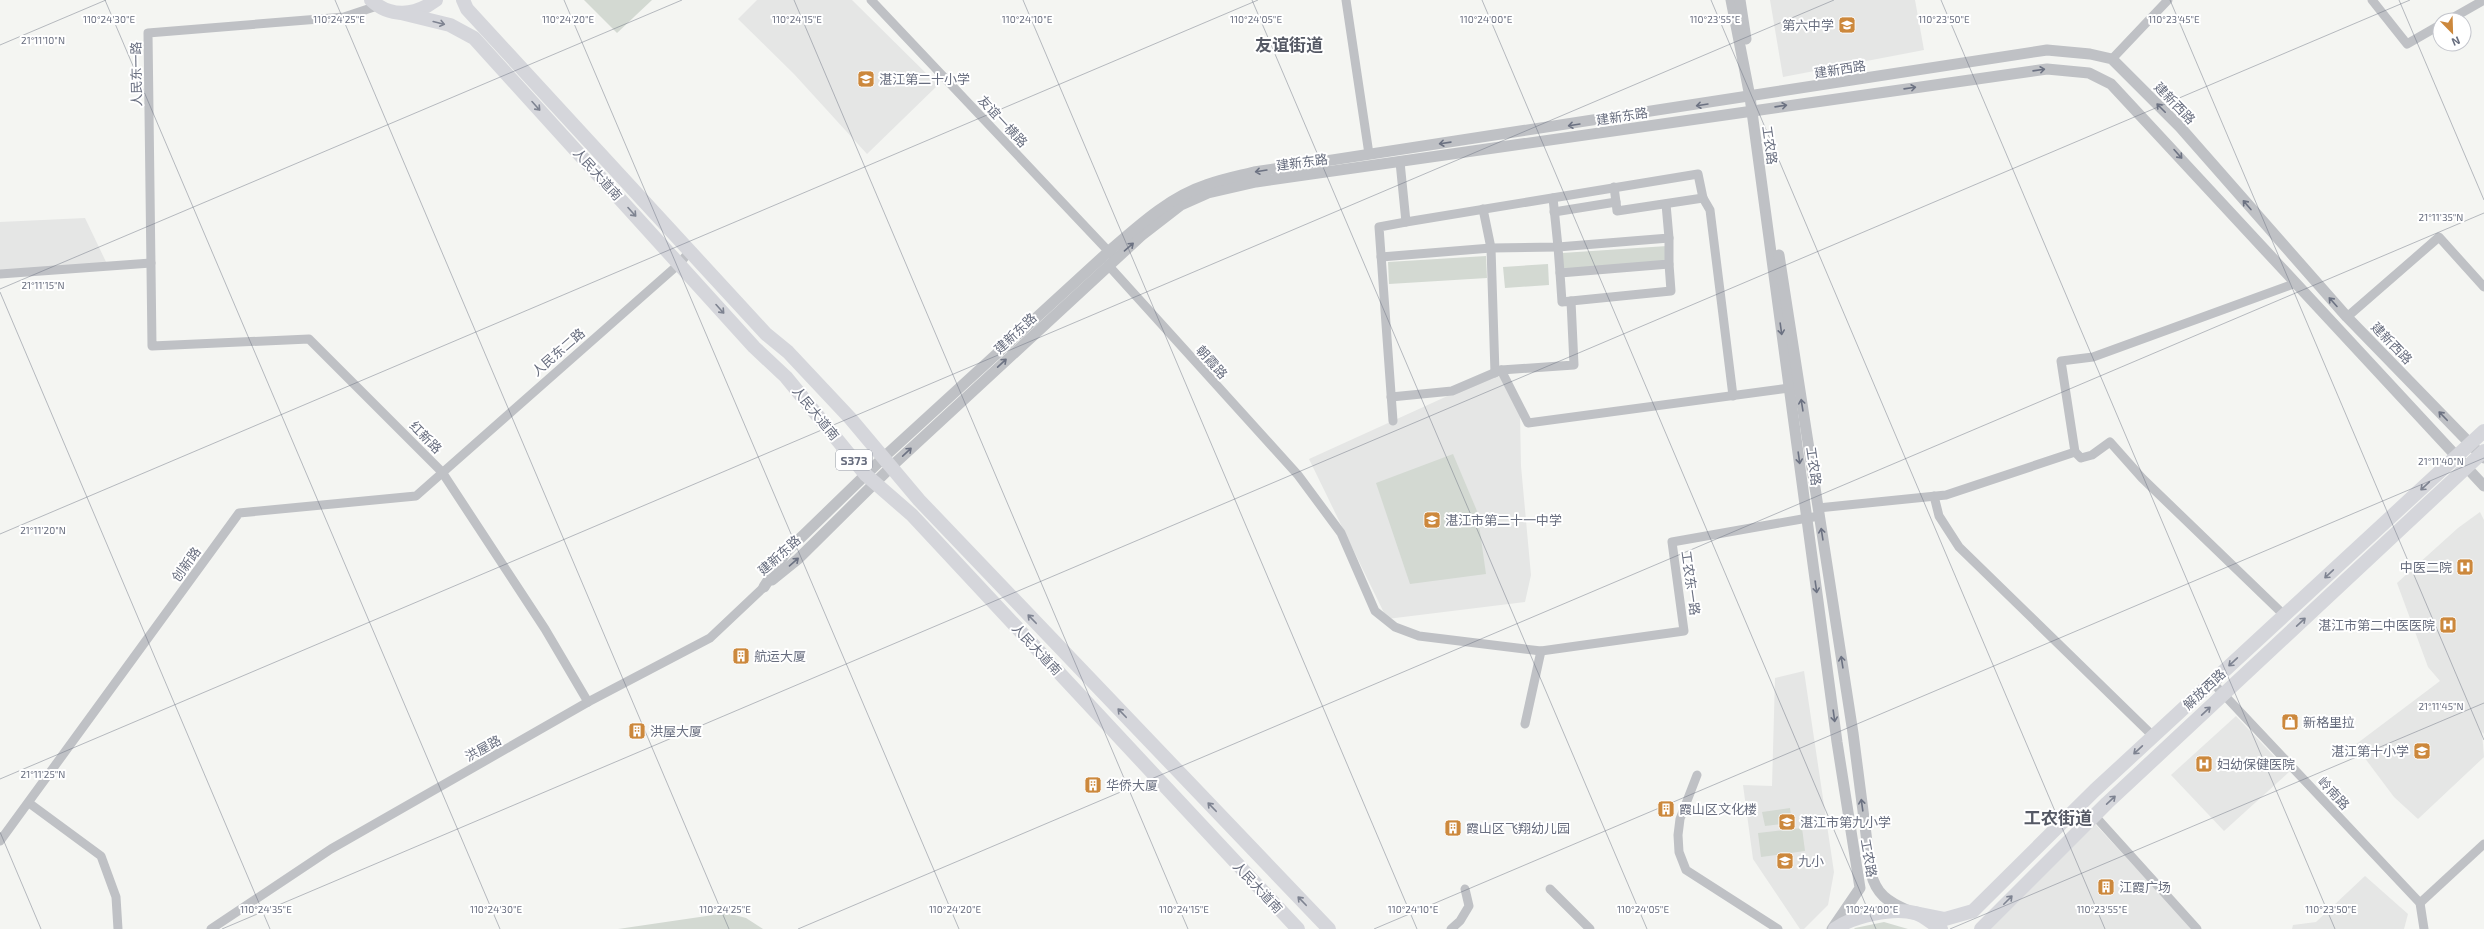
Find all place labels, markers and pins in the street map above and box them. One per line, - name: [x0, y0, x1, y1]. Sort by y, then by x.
- school or university icon: 第六中学: [1837, 15, 1857, 35]
- place label: 第六中学: [1782, 17, 1834, 33]
- school or university icon: 湛江第二十小学: [856, 69, 876, 89]
- place label: 湛江第二十小学: [879, 71, 970, 87]
- school or university icon: 湛江市第二十一中学: [1422, 510, 1442, 530]
- place label: 湛江市第二十一中学: [1445, 512, 1562, 528]
- hospital icon: 中医二院: [2455, 557, 2475, 577]
- place label: 中医二院: [2400, 559, 2452, 575]
- hospital icon: 湛江市第二中医医院: [2438, 615, 2458, 635]
- place label: 湛江市第二中医医院: [2318, 617, 2435, 633]
- building icon: 航运大厦: [731, 646, 751, 666]
- place label: 航运大厦: [754, 648, 806, 664]
- shop icon: 新格里拉: [2280, 712, 2300, 732]
- place label: 新格里拉: [2303, 714, 2355, 730]
- building icon: 洪屋大厦: [627, 721, 647, 741]
- place label: 洪屋大厦: [650, 723, 702, 739]
- school or university icon: 湛江第十小学: [2412, 741, 2432, 761]
- place label: 湛江第十小学: [2331, 743, 2409, 759]
- hospital icon: 妇幼保健医院: [2194, 754, 2214, 774]
- place label: 妇幼保健医院: [2217, 756, 2295, 772]
- building icon: 华侨大厦: [1083, 775, 1103, 795]
- place label: 华侨大厦: [1106, 777, 1158, 793]
- building icon: 霞山区文化楼: [1656, 799, 1676, 819]
- place label: 霞山区文化楼: [1679, 801, 1757, 817]
- school or university icon: 湛江市第九小学: [1777, 812, 1797, 832]
- place label: 湛江市第九小学: [1800, 814, 1891, 830]
- building icon: 霞山区飞翔幼儿园: [1443, 818, 1463, 838]
- place label: 霞山区飞翔幼儿园: [1466, 820, 1570, 836]
- school or university icon: 九小: [1775, 851, 1795, 871]
- place label: 九小: [1798, 853, 1824, 869]
- building icon: 江霞广场: [2096, 877, 2116, 897]
- place label: 江霞广场: [2119, 879, 2171, 895]

